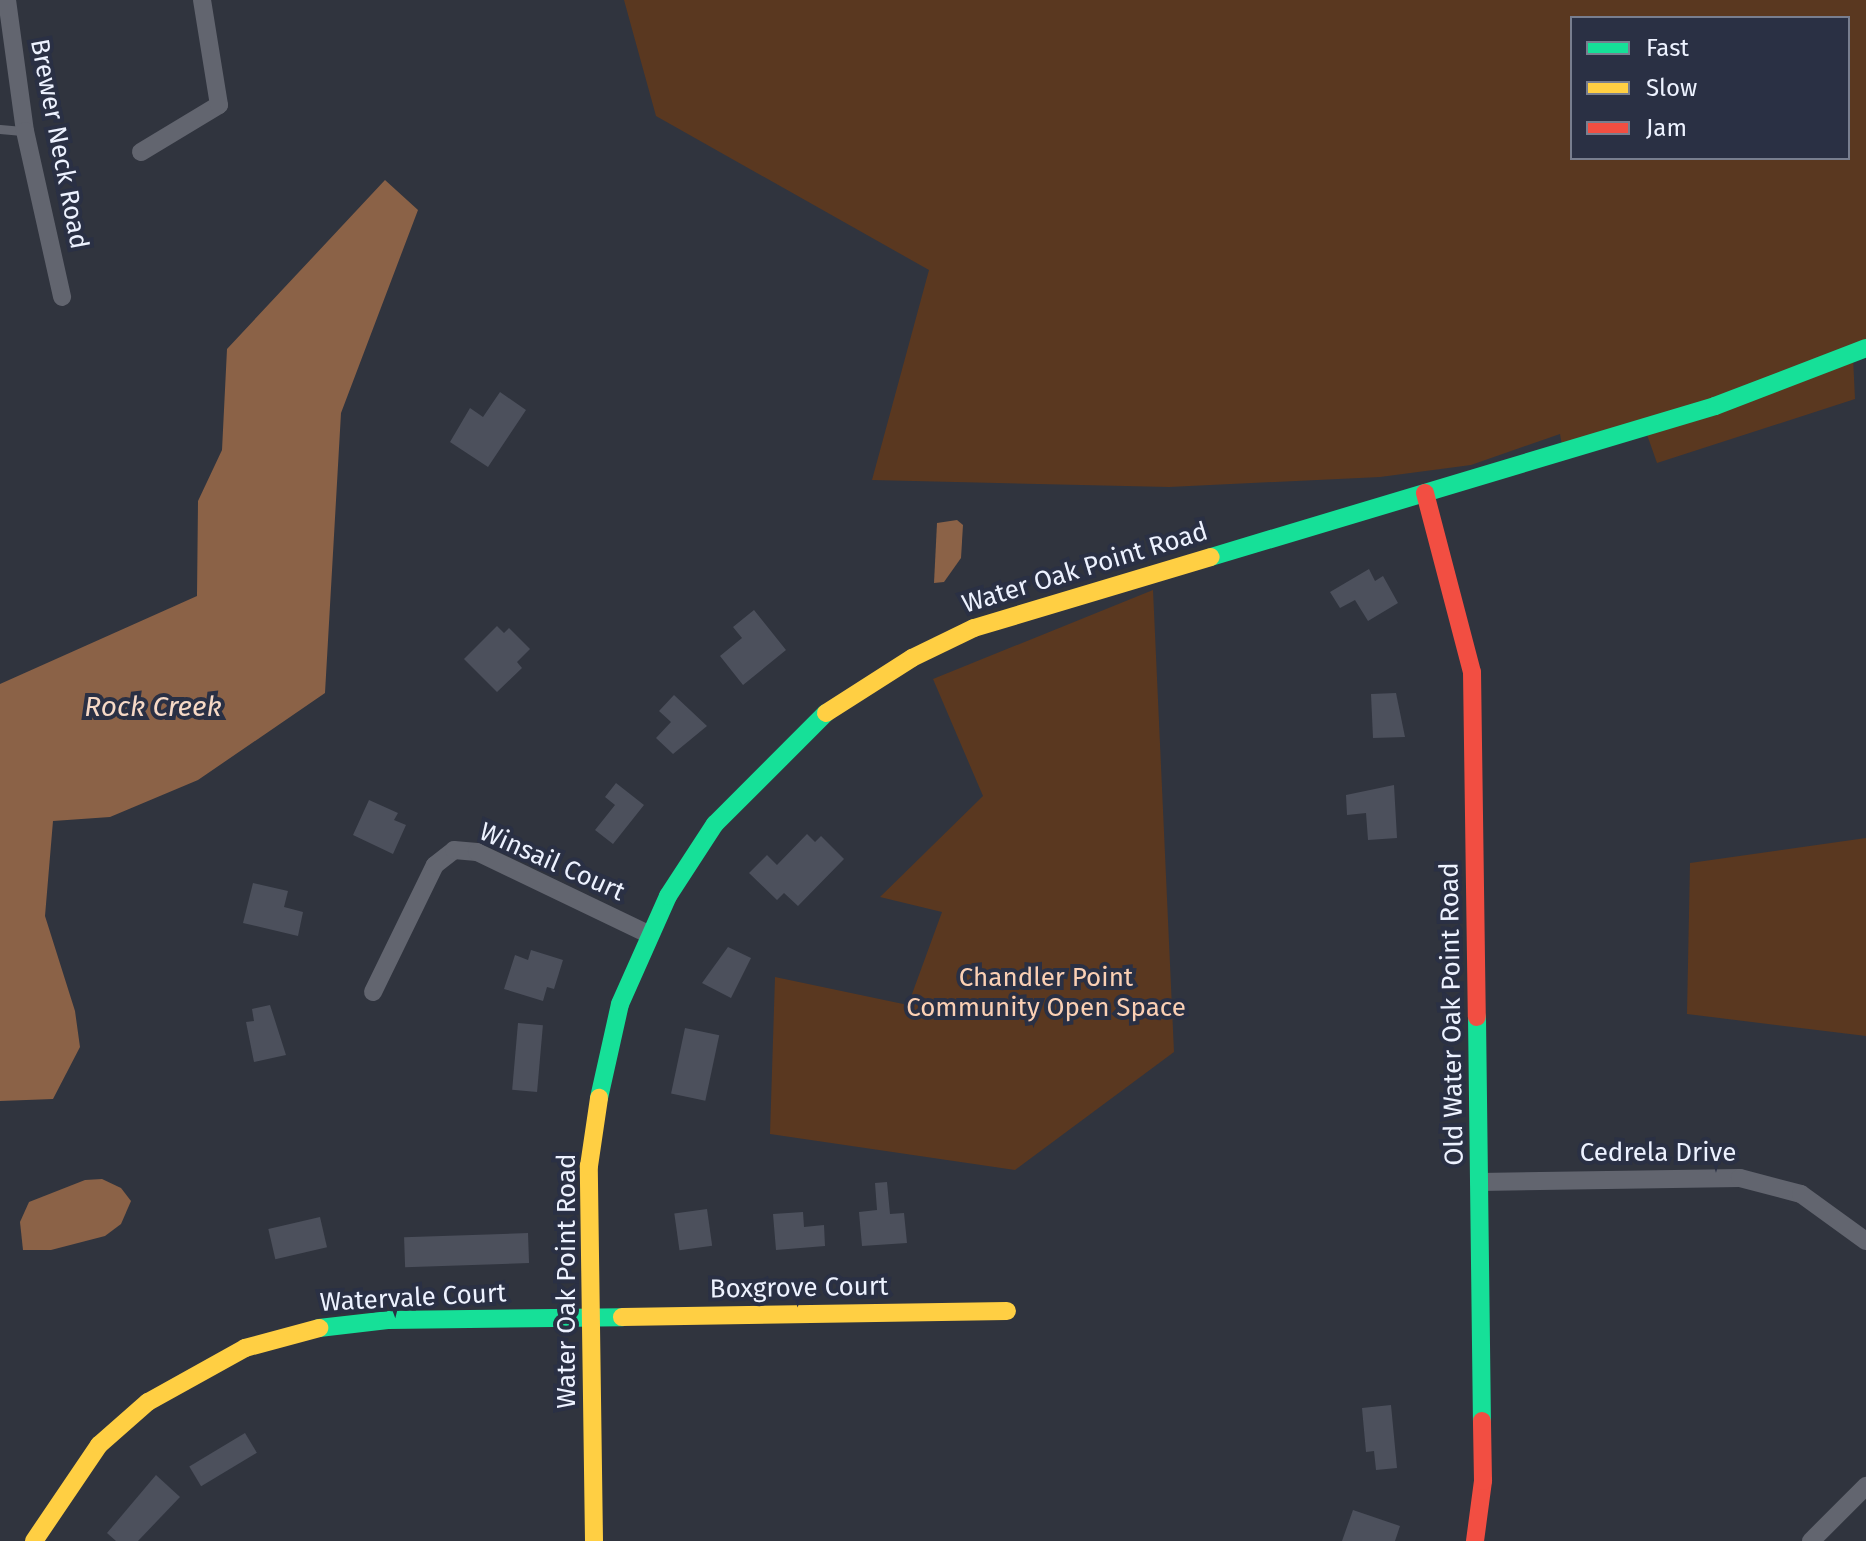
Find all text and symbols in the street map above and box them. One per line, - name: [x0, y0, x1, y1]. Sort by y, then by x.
- legend: [1570, 16, 1850, 160]
- text: Fast: [1646, 34, 1689, 62]
- street label: Brewer Neck Road: [23, 36, 95, 252]
- text: Slow: [1646, 74, 1697, 102]
- text: Jam: [1646, 114, 1687, 142]
- street label: Water Oak Point Road: [958, 516, 1212, 620]
- water label: Rock Creek: [84, 690, 222, 724]
- street label: Winsail Court: [475, 816, 629, 908]
- street label: Old Water Oak Point Road: [1434, 862, 1470, 1166]
- park label: Chandler Point Community Open Space: [906, 962, 1186, 1024]
- street label: Cedrela Drive: [1580, 1137, 1736, 1169]
- street label: Water Oak Point Road: [551, 1153, 583, 1409]
- street label: Boxgrove Court: [709, 1271, 889, 1305]
- street label: Watervale Court: [319, 1278, 507, 1318]

